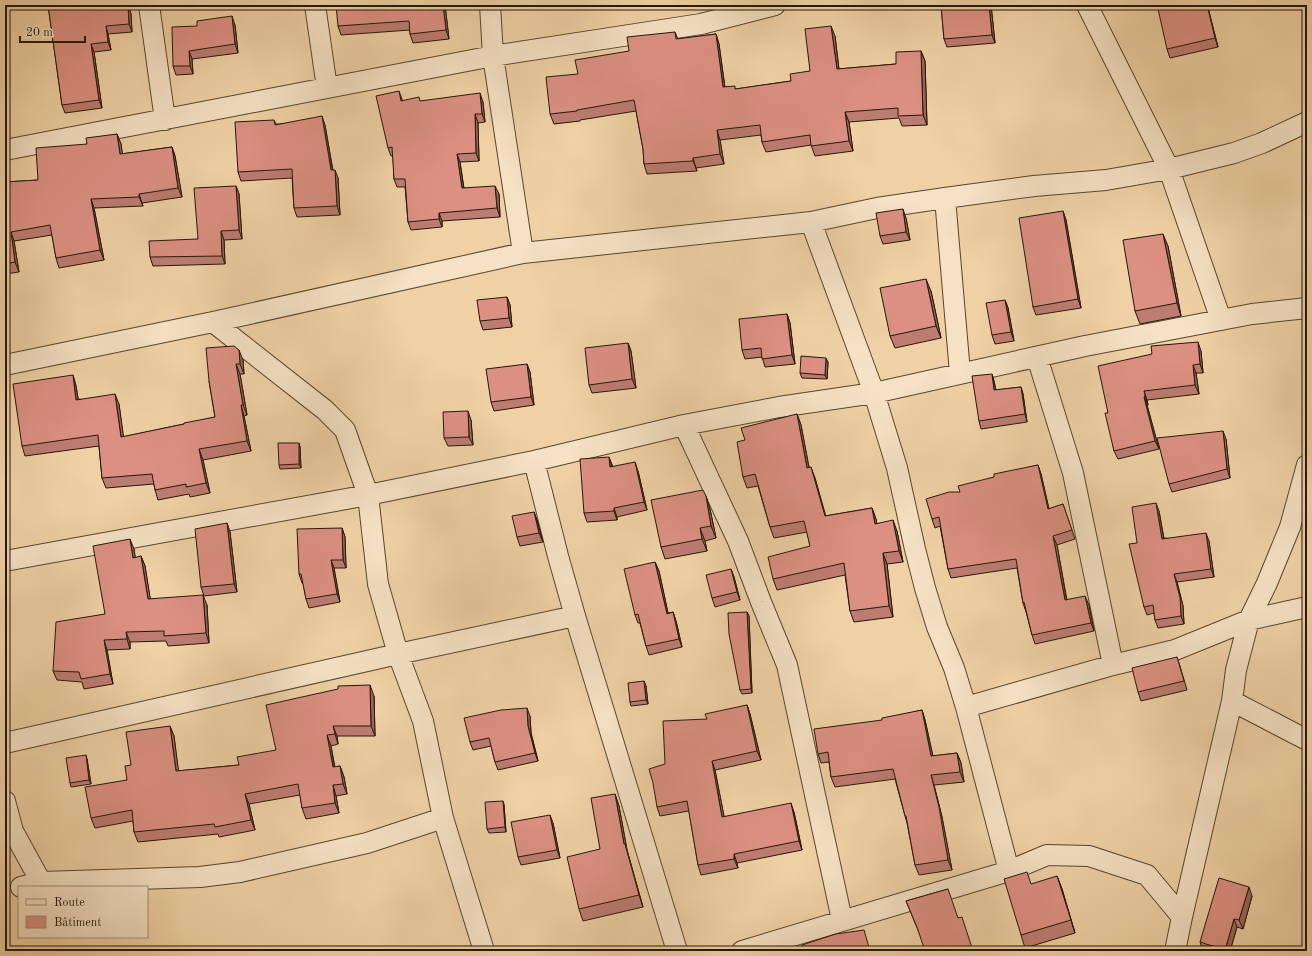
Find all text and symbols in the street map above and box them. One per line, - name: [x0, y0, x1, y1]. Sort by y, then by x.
- scale bar: [20, 18, 85, 44]
- text: 20 m: [26, 27, 53, 39]
- legend: [18, 886, 148, 938]
- text: Route: [54, 897, 85, 909]
- text: Bâtiment: [54, 917, 101, 929]

